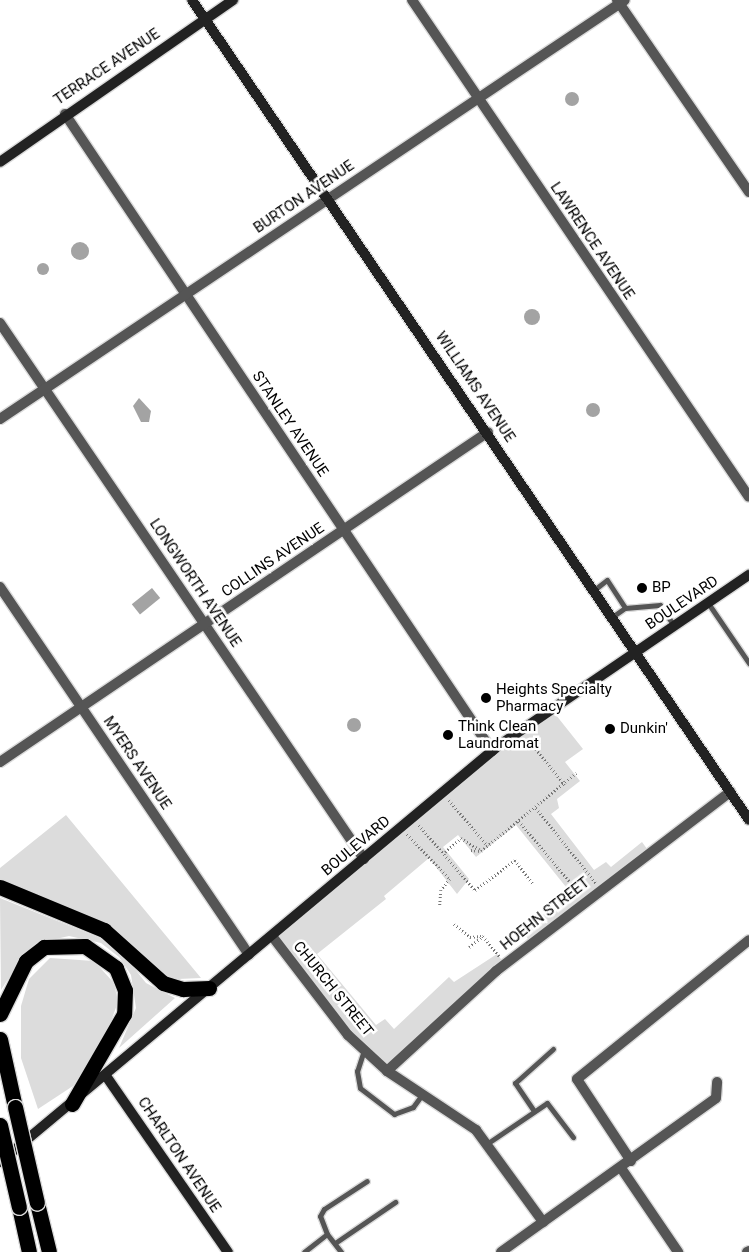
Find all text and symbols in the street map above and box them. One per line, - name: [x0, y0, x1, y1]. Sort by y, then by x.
- street label: TERRACE AVENUE: [51, 25, 163, 109]
- street label: BURTON AVENUE: [250, 157, 358, 237]
- street label: LAWRENCE AVENUE: [546, 179, 638, 303]
- street label: WILLIAMS AVENUE: [431, 328, 519, 446]
- street label: STANLEY AVENUE: [248, 368, 332, 480]
- street label: LONGWORTH AVENUE: [145, 516, 245, 650]
- street label: COLLINS AVENUE: [218, 519, 328, 601]
- street label: BOULEVARD: [642, 572, 722, 634]
- place label: BP: [652, 579, 671, 597]
- marker: BP: [636, 582, 648, 594]
- place label: Heights Specialty Pharmacy: [496, 680, 612, 715]
- marker: Heights Specialty Pharmacy: [480, 692, 492, 704]
- street label: MYERS AVENUE: [99, 713, 175, 813]
- place label: Think Clean Laundromat: [458, 717, 539, 752]
- place label: Dunkin': [620, 720, 668, 738]
- marker: Dunkin': [604, 723, 616, 735]
- marker: Think Clean Laundromat: [442, 729, 454, 741]
- street label: BOULEVARD: [318, 812, 394, 880]
- street label: HOEHN STREET: [497, 874, 593, 954]
- street label: CHURCH STREET: [289, 938, 377, 1040]
- street label: CHARLTON AVENUE: [134, 1094, 224, 1216]

